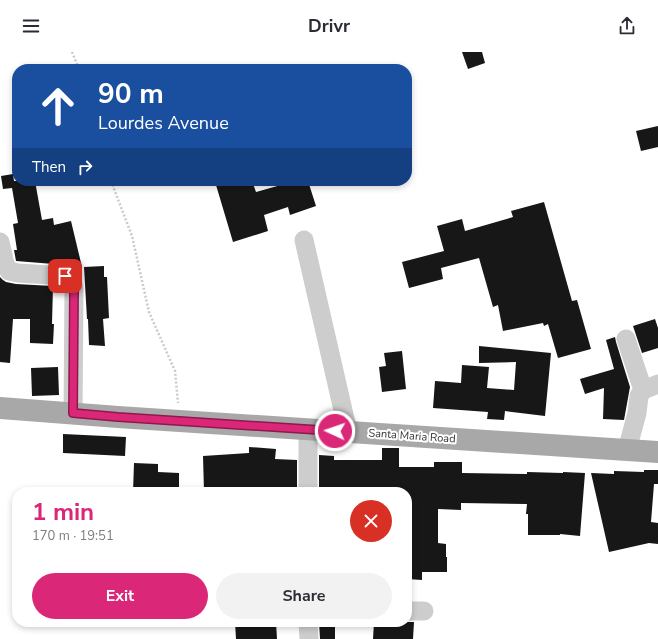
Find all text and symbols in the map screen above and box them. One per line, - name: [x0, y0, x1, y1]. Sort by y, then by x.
- text: Drivr: [308, 14, 350, 38]
- icon: menu: [20, 15, 42, 37]
- icon: share: [616, 15, 638, 37]
- text: 90 m: [98, 75, 164, 113]
- icon: ahead: [32, 80, 84, 132]
- text: Lourdes Avenue: [98, 111, 229, 135]
- icon: right: [74, 156, 96, 178]
- text: Then: [32, 157, 66, 177]
- pin: [48, 259, 82, 293]
- icon: arrive: [54, 265, 76, 287]
- position arrow: [314, 410, 356, 452]
- street label: Santa Maria Road: [368, 425, 456, 447]
- text: 1 min: [32, 496, 94, 528]
- button: close: [350, 500, 392, 542]
- text: 170 m · 19:51: [32, 527, 114, 545]
- button: Exit: [32, 573, 208, 619]
- button: Share: [216, 573, 392, 619]

